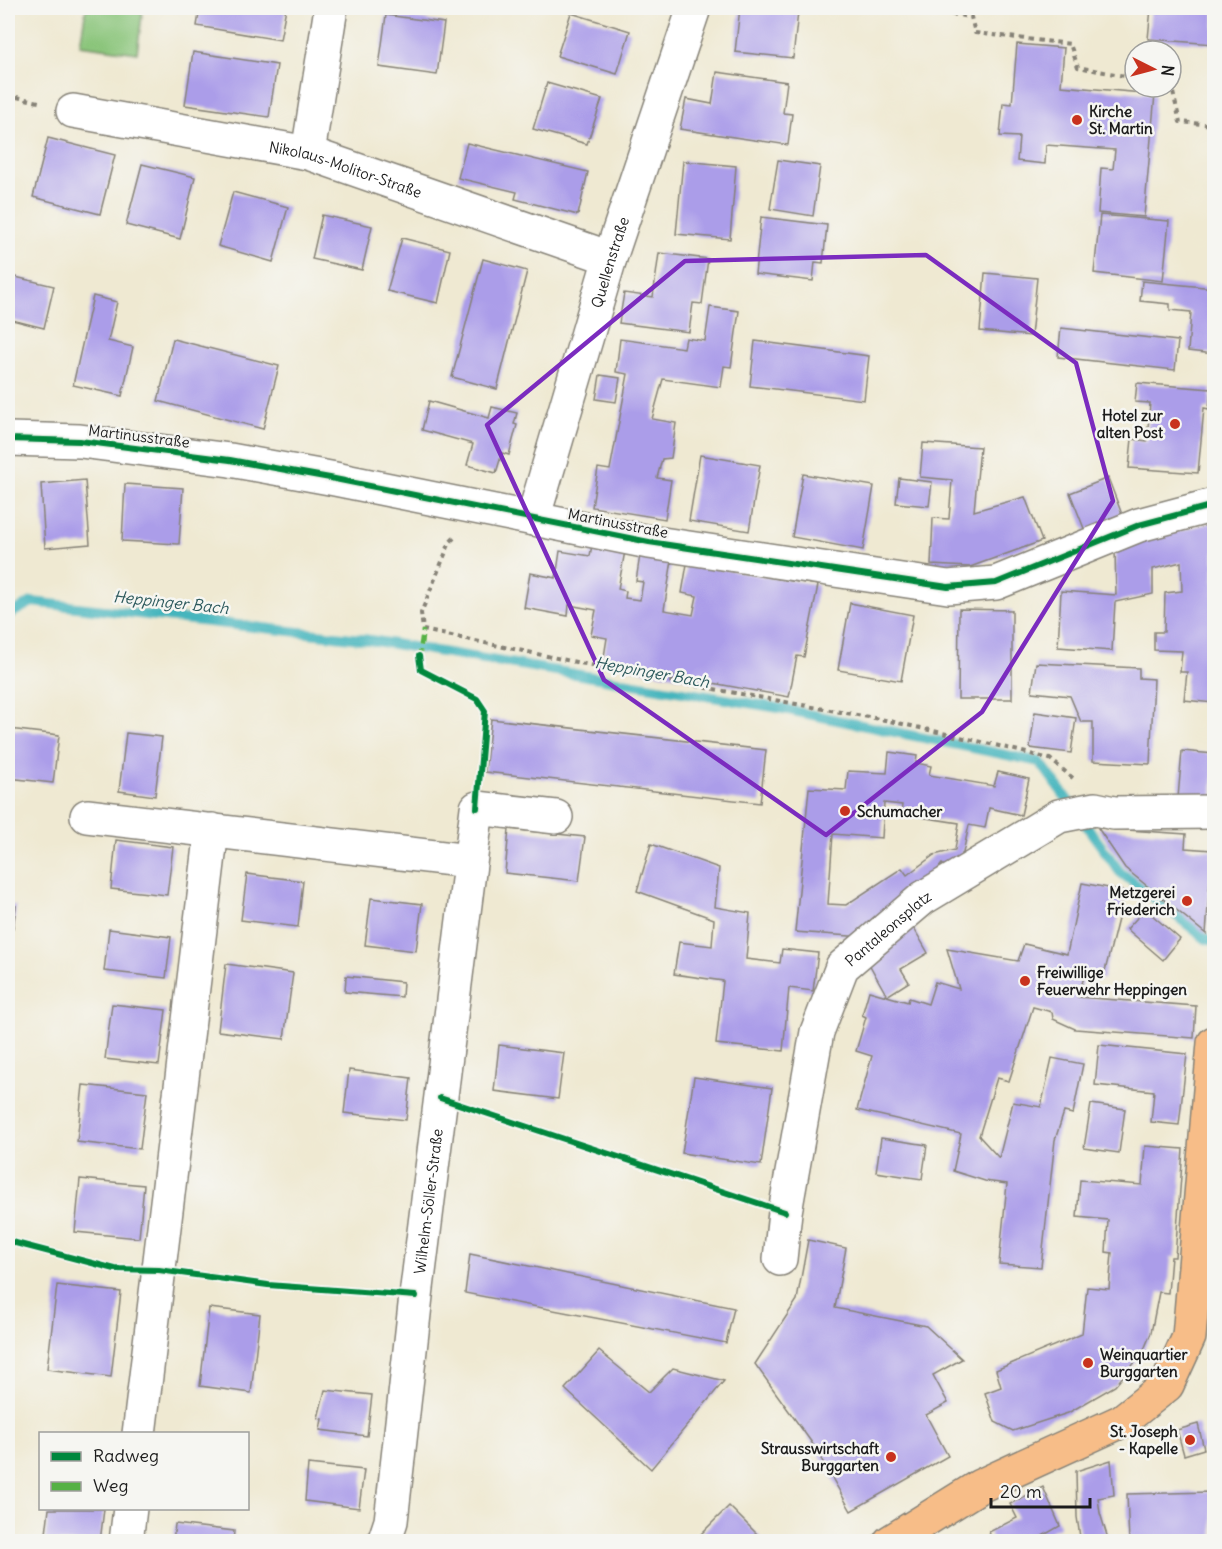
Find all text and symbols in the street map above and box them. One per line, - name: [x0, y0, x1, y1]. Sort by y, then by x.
- north arrow: [1123, 39, 1183, 99]
- text: N: [1157, 64, 1178, 77]
- place label: Kirche St. Martin: [1089, 102, 1153, 138]
- marker: Kirche St. Martin: [1070, 113, 1084, 127]
- street label: Nikolaus-Molitor-Straße: [268, 137, 424, 201]
- street label: Quellenstraße: [586, 214, 633, 310]
- place label: Hotel zur alten Post: [1097, 406, 1164, 442]
- marker: Hotel zur alten Post: [1168, 417, 1182, 431]
- street label: Martinusstraße: [87, 420, 191, 452]
- street label: Martinusstraße: [566, 504, 670, 542]
- water label: Heppinger Bach: [112, 586, 230, 618]
- water label: Heppinger Bach: [593, 652, 712, 692]
- place label: Schumacher: [857, 802, 943, 821]
- marker: Schumacher: [838, 804, 852, 818]
- place label: Metzgerei Friederich: [1107, 883, 1175, 919]
- street label: Pantaleonsplatz: [841, 886, 934, 970]
- marker: Metzgerei Friederich: [1180, 894, 1194, 908]
- place label: Freiwillige Feuerwehr Heppingen: [1037, 963, 1187, 1000]
- marker: Freiwillige Feuerwehr Heppingen: [1018, 974, 1032, 988]
- street label: Wilhelm-Söller-Straße: [409, 1127, 446, 1275]
- place label: Weinquartier Burggarten: [1100, 1345, 1188, 1382]
- marker: Weinquartier Burggarten: [1081, 1356, 1095, 1370]
- place label: St. Joseph - Kapelle: [1110, 1422, 1178, 1459]
- legend: [39, 1432, 249, 1510]
- marker: St. Joseph - Kapelle: [1183, 1433, 1197, 1447]
- place label: Strausswirtschaft Burggarten: [761, 1439, 880, 1476]
- text: Radweg: [93, 1444, 159, 1467]
- marker: Strausswirtschaft Burggarten: [884, 1450, 898, 1464]
- scale bar: [991, 1471, 1090, 1509]
- text: Weg: [93, 1474, 128, 1497]
- text: 20 m: [1000, 1480, 1042, 1503]

